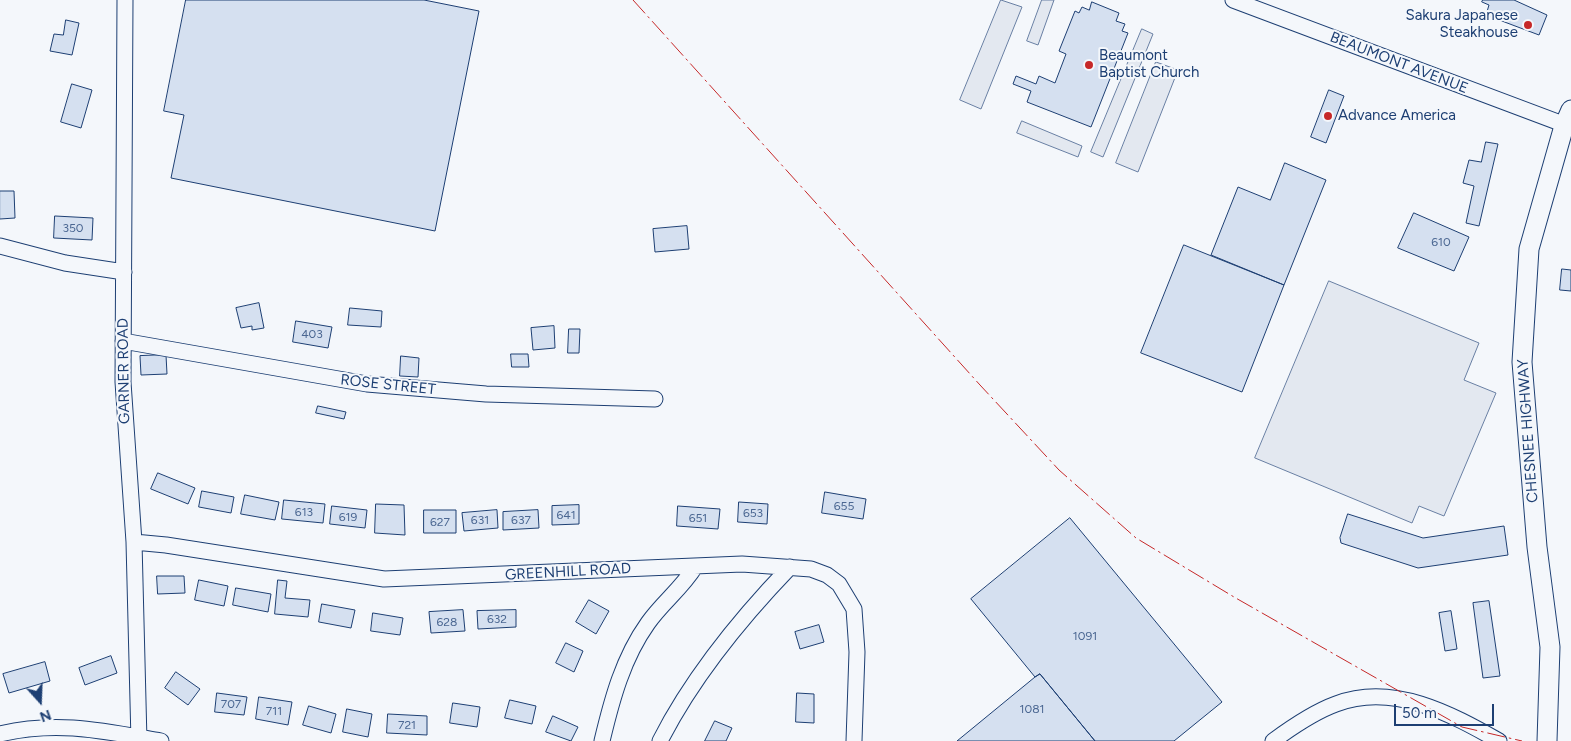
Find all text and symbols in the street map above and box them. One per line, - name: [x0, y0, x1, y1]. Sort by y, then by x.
- place label: Sakura Japanese Steakhouse: [1405, 7, 1518, 42]
- marker: Sakura Japanese Steakhouse: [1522, 19, 1534, 31]
- street label: BEAUMONT AVENUE: [1327, 28, 1471, 98]
- place label: Beaumont Baptist Church: [1099, 47, 1199, 82]
- marker: Beaumont Baptist Church: [1083, 59, 1095, 71]
- place label: Advance America: [1338, 107, 1456, 125]
- marker: Advance America: [1322, 110, 1334, 122]
- house number: 350: [62, 221, 84, 235]
- house number: 610: [1431, 235, 1451, 249]
- street label: GARNER ROAD: [114, 318, 134, 424]
- house number: 403: [301, 327, 323, 341]
- street label: CHESNEE HIGHWAY: [1514, 358, 1542, 504]
- street label: ROSE STREET: [339, 371, 437, 399]
- house number: 655: [834, 499, 854, 513]
- house number: 613: [295, 505, 313, 519]
- house number: 653: [743, 506, 763, 520]
- house number: 641: [556, 508, 576, 522]
- house number: 619: [339, 510, 357, 524]
- house number: 651: [689, 511, 707, 525]
- house number: 631: [471, 513, 489, 527]
- house number: 637: [511, 513, 531, 527]
- house number: 627: [430, 515, 450, 529]
- street label: GREENHILL ROAD: [504, 560, 632, 584]
- house number: 632: [487, 612, 507, 626]
- house number: 628: [437, 615, 457, 629]
- house number: 1091: [1073, 629, 1097, 643]
- north arrow: [15, 676, 65, 726]
- scale bar: [1396, 694, 1496, 726]
- house number: 707: [221, 697, 241, 711]
- house number: 1081: [1020, 702, 1044, 716]
- house number: 711: [266, 704, 282, 718]
- text: 50 m: [1402, 704, 1437, 722]
- text: N: [37, 706, 53, 725]
- house number: 721: [398, 718, 416, 732]

